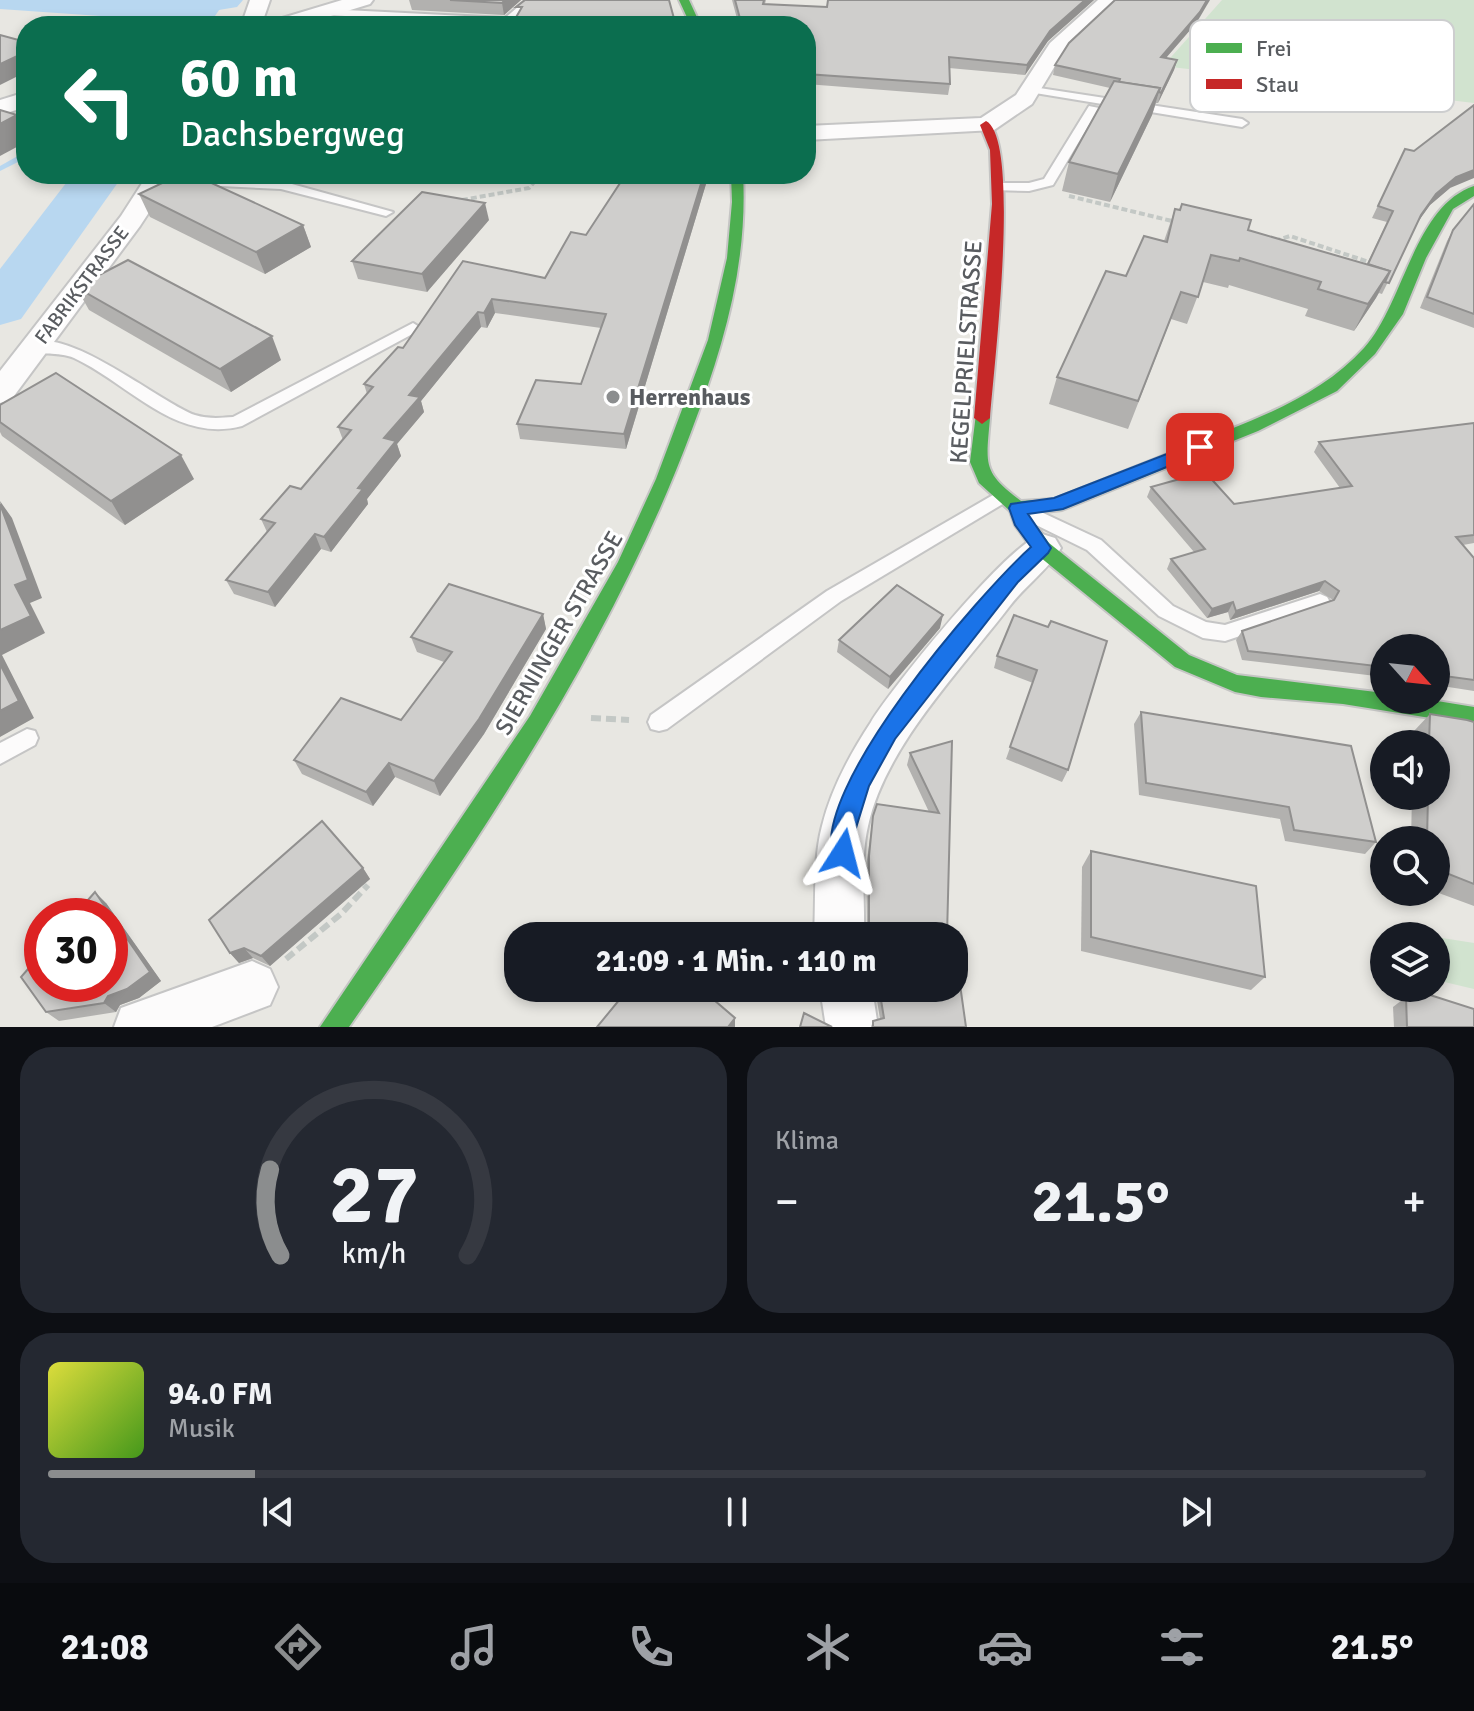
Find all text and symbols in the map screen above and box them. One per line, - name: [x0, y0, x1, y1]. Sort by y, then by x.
- legend: [1190, 20, 1454, 112]
- text: Frei: [1256, 35, 1292, 62]
- text: 60 m: [180, 43, 298, 112]
- icon: left: [48, 48, 152, 152]
- text: Stau: [1256, 71, 1299, 98]
- text: Dachsbergweg: [180, 112, 405, 157]
- street label: FABRIKSTRASSE: [29, 221, 135, 349]
- street label: KEGELPRIELSTRASSE: [943, 239, 989, 465]
- place label: Herrenhaus: [629, 382, 751, 412]
- marker: Herrenhaus: [604, 388, 622, 406]
- pin: [1166, 413, 1234, 481]
- icon: arrive: [1178, 425, 1222, 469]
- street label: SIERNINGER STRASSE: [488, 526, 630, 740]
- north arrow: [1370, 634, 1450, 714]
- map controls: [1370, 634, 1450, 1002]
- button: sound: [1370, 730, 1450, 810]
- position arrow: [801, 811, 885, 895]
- button: search: [1370, 826, 1450, 906]
- speed limit sign: 30: [24, 898, 128, 1002]
- button: layers: [1370, 922, 1450, 1002]
- text: 21:09 · 1 Min. · 110 m: [595, 943, 877, 980]
- text: Klima: [775, 1125, 839, 1157]
- text: 27: [329, 1144, 418, 1246]
- text: 21.5°: [1031, 1165, 1170, 1239]
- text: −: [775, 1175, 799, 1229]
- text: +: [1402, 1175, 1426, 1229]
- text: km/h: [341, 1236, 406, 1271]
- text: 94.0 FM: [168, 1376, 273, 1413]
- text: Musik: [168, 1413, 235, 1445]
- icon: previous: [256, 1490, 300, 1534]
- icon: pause: [715, 1490, 759, 1534]
- icon: next: [1174, 1490, 1218, 1534]
- icon: directions: [270, 1619, 326, 1675]
- icon: music: [446, 1619, 502, 1675]
- icon: phone: [623, 1619, 679, 1675]
- icon: climate: [800, 1619, 856, 1675]
- icon: car: [977, 1619, 1033, 1675]
- icon: filters: [1154, 1619, 1210, 1675]
- text: 21:08: [60, 1625, 149, 1670]
- text: 21.5°: [1330, 1625, 1414, 1670]

